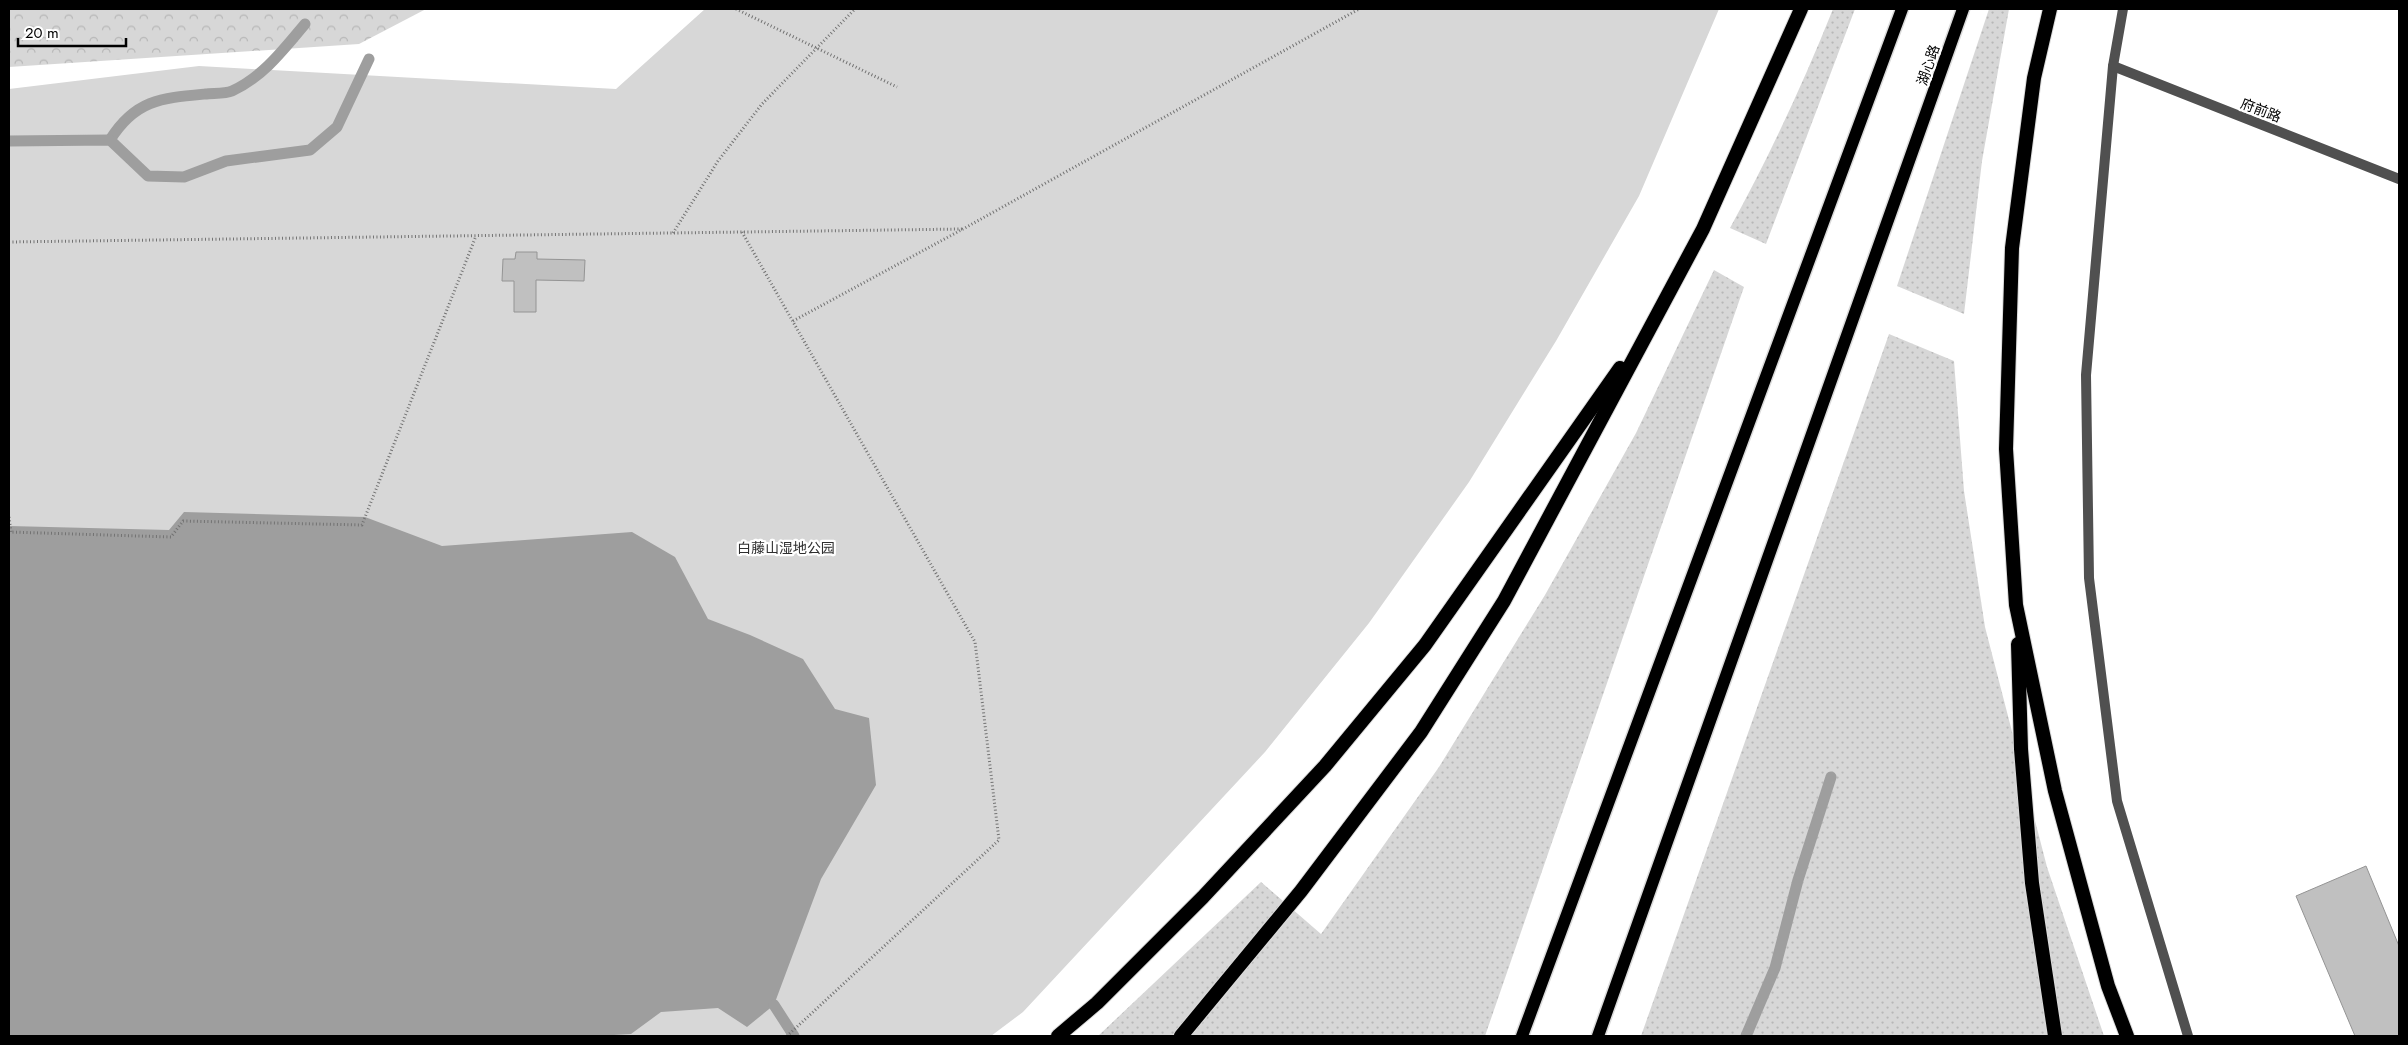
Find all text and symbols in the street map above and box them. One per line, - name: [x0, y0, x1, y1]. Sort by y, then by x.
- scale bar: [18, 15, 125, 47]
- text: 20 m: [25, 22, 59, 44]
- street label: 湖心路: [1912, 42, 1944, 88]
- street label: 府前路: [2238, 93, 2284, 127]
- park label: 白藤山湿地公园: [737, 538, 835, 558]

